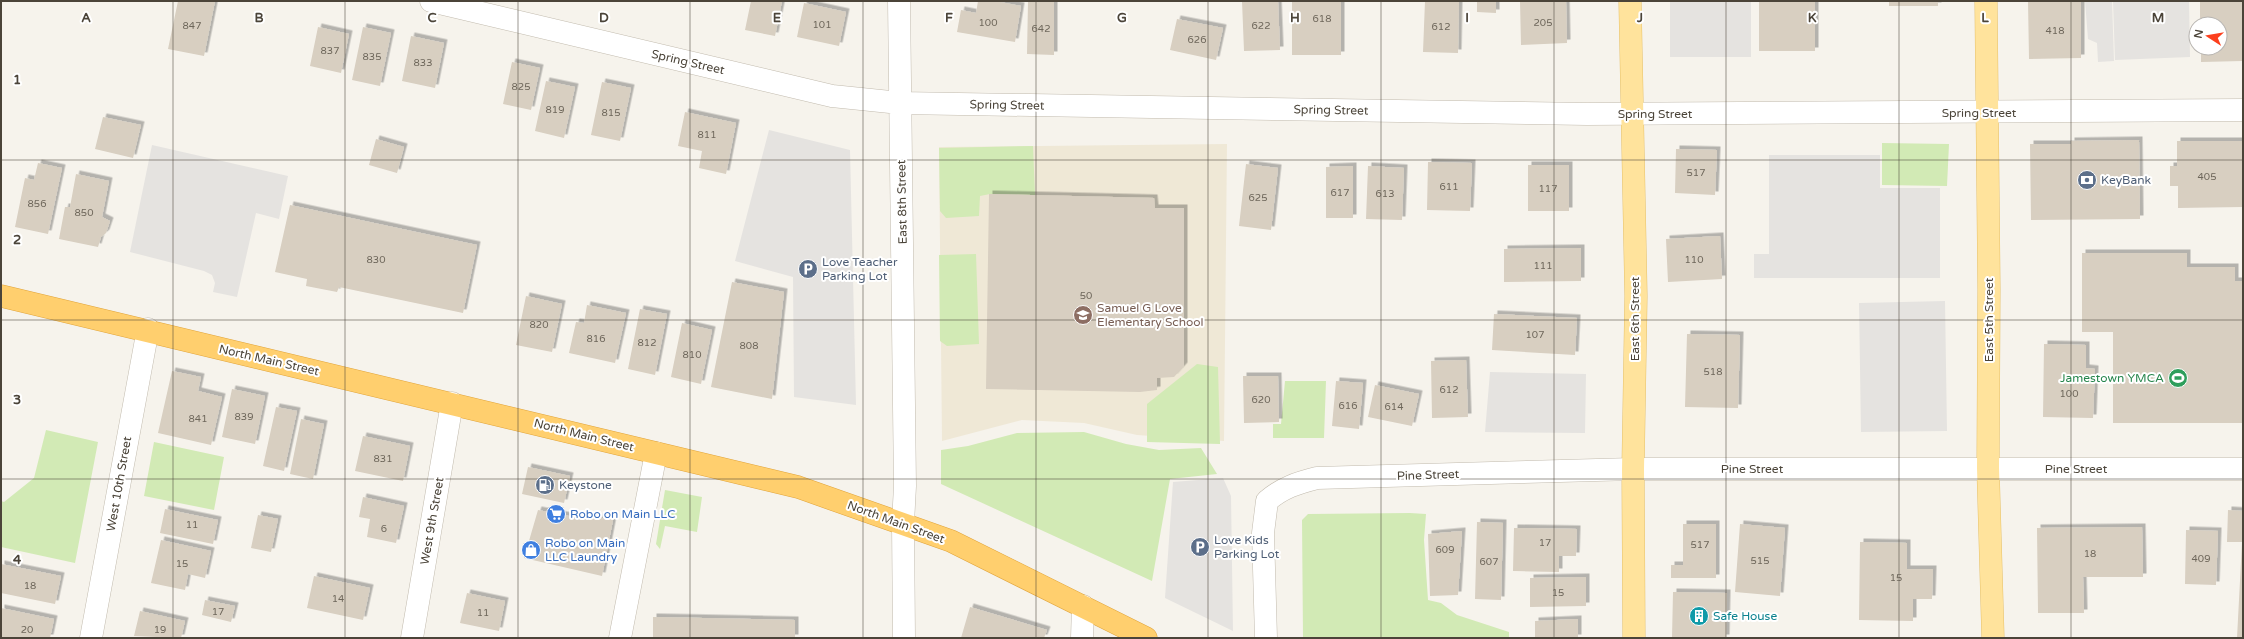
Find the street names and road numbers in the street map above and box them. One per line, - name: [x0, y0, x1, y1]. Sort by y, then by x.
- street label: Spring Street: [650, 47, 726, 77]
- street label: Spring Street: [970, 97, 1045, 113]
- street label: Spring Street: [1294, 102, 1369, 118]
- street label: Spring Street: [1942, 106, 2017, 120]
- street label: Spring Street: [1618, 107, 1693, 121]
- street label: East 8th Street: [894, 159, 910, 244]
- street label: East 6th Street: [1628, 276, 1642, 361]
- street label: East 5th Street: [1982, 277, 1996, 362]
- street label: North Main Street: [218, 342, 321, 378]
- street label: North Main Street: [533, 416, 636, 454]
- street label: West 10th Street: [104, 435, 134, 533]
- street label: Pine Street: [1721, 462, 1784, 476]
- street label: Pine Street: [2045, 462, 2108, 476]
- street label: Pine Street: [1397, 467, 1460, 483]
- street label: West 9th Street: [417, 476, 447, 566]
- street label: North Main Street: [845, 498, 947, 546]

